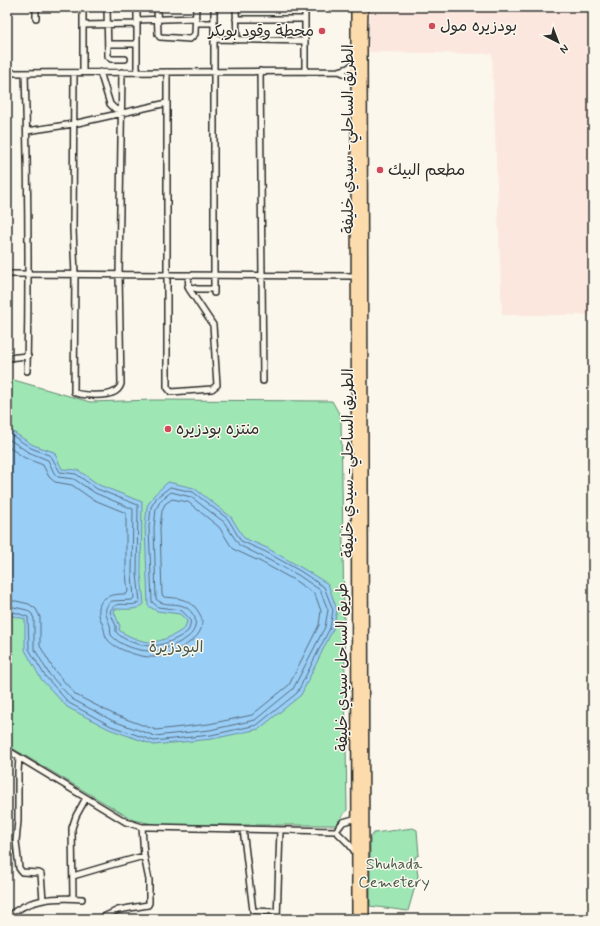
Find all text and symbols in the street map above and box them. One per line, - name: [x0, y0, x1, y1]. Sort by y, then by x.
- place label: بودزيره مول: [440, 16, 517, 37]
- place label: محطة وقود بوبكر: [207, 21, 314, 42]
- marker: بودزيره مول: [427, 21, 437, 31]
- north arrow: [538, 22, 578, 62]
- marker: محطة وقود بوبكر: [317, 26, 327, 36]
- text: N: [557, 41, 571, 56]
- street label: الطريق الساحلي- سيدي خليفة: [338, 44, 362, 234]
- place label: مطعم البيك: [388, 160, 465, 182]
- marker: مطعم البيك: [375, 165, 385, 175]
- street label: الطريق الساحلي- سيدي خليفة: [338, 368, 362, 558]
- place label: منتزه بودزيره: [176, 419, 259, 440]
- marker: منتزه بودزيره: [163, 424, 173, 434]
- street label: طريق الساحل سيدي خليفة: [332, 583, 353, 751]
- park label: البودزيرة: [149, 637, 203, 658]
- park label: Shuhada Cemetery: [358, 854, 430, 893]

